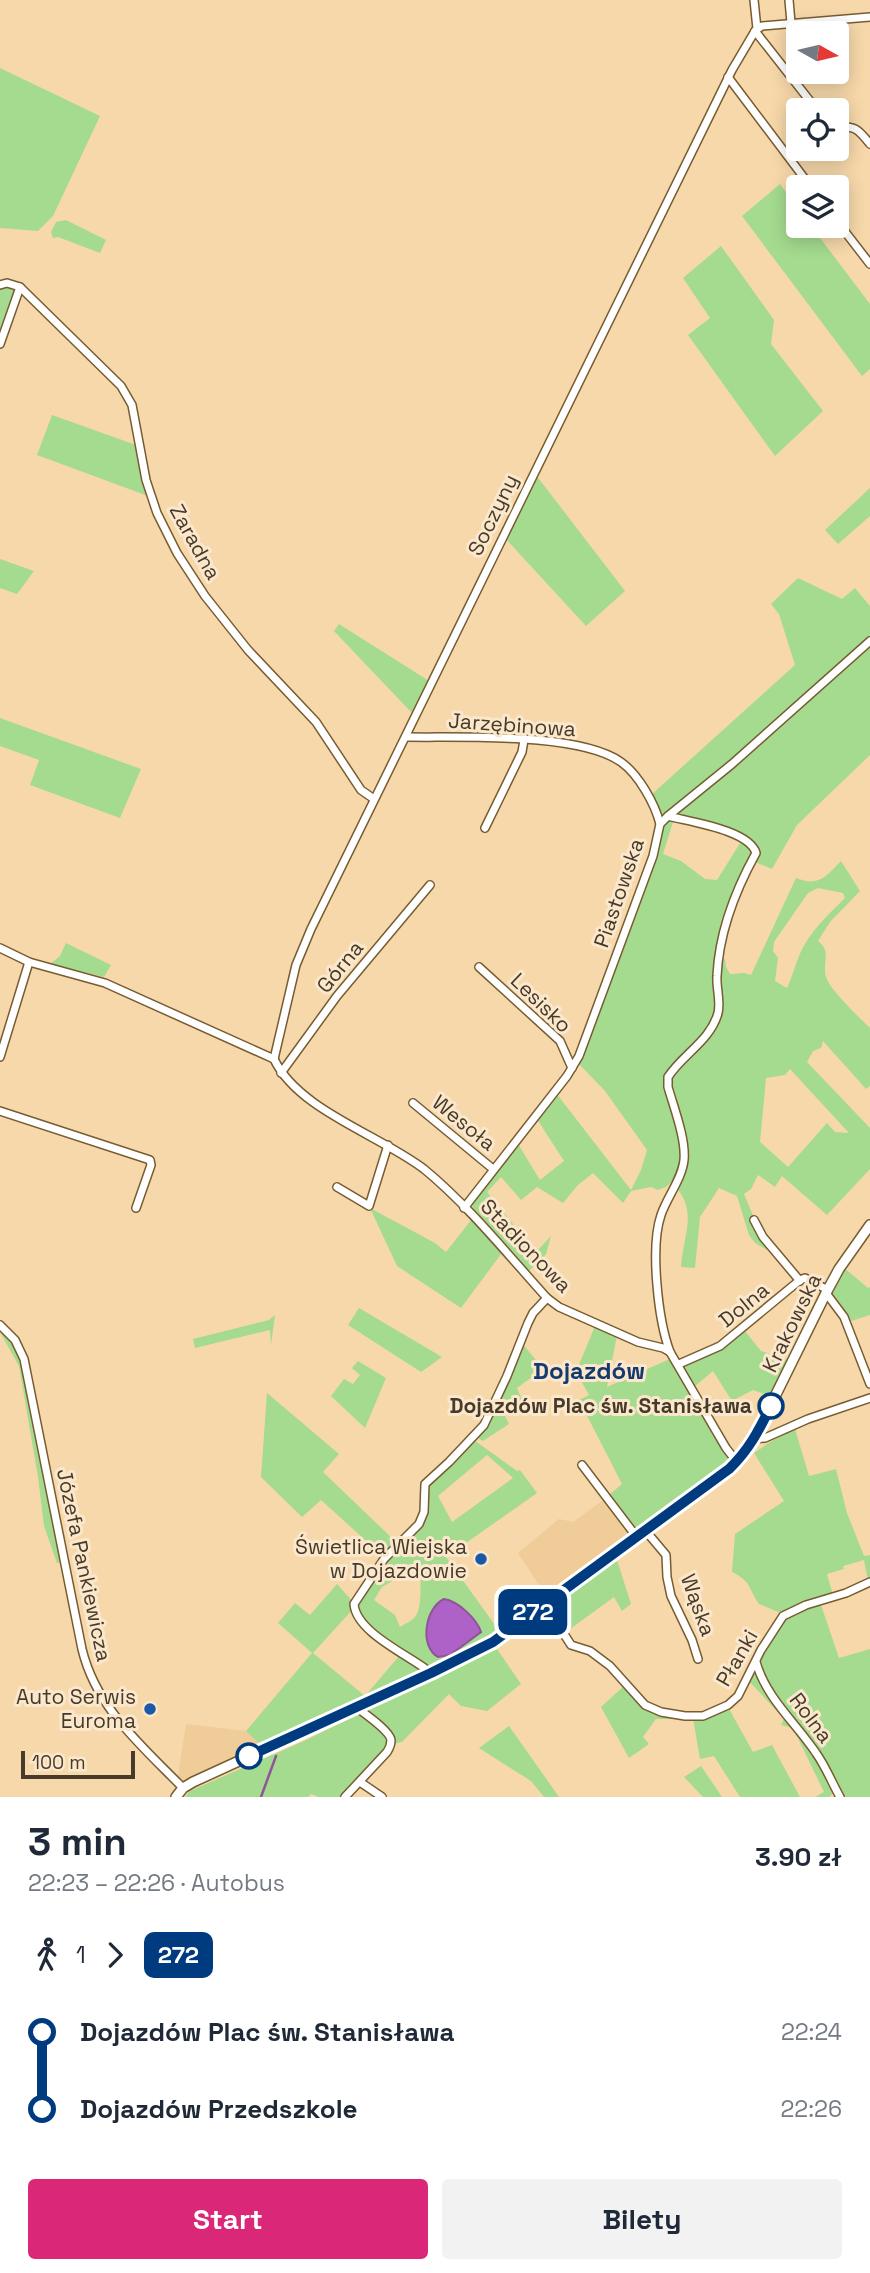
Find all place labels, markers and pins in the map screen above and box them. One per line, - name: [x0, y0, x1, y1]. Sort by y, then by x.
- place label: Dojazdów Plac św. Stanisława: [449, 1392, 752, 1419]
- marker: Dojazdów Plac św. Stanisława: [758, 1393, 784, 1419]
- place label: Świetlica Wiejska w Dojazdowie: [295, 1533, 467, 1584]
- marker: Świetlica Wiejska w Dojazdowie: [473, 1551, 489, 1567]
- place label: Auto Serwis Euroma: [16, 1683, 136, 1734]
- marker: Auto Serwis Euroma: [142, 1701, 158, 1717]
- unlabelled marker: [236, 1743, 262, 1769]

